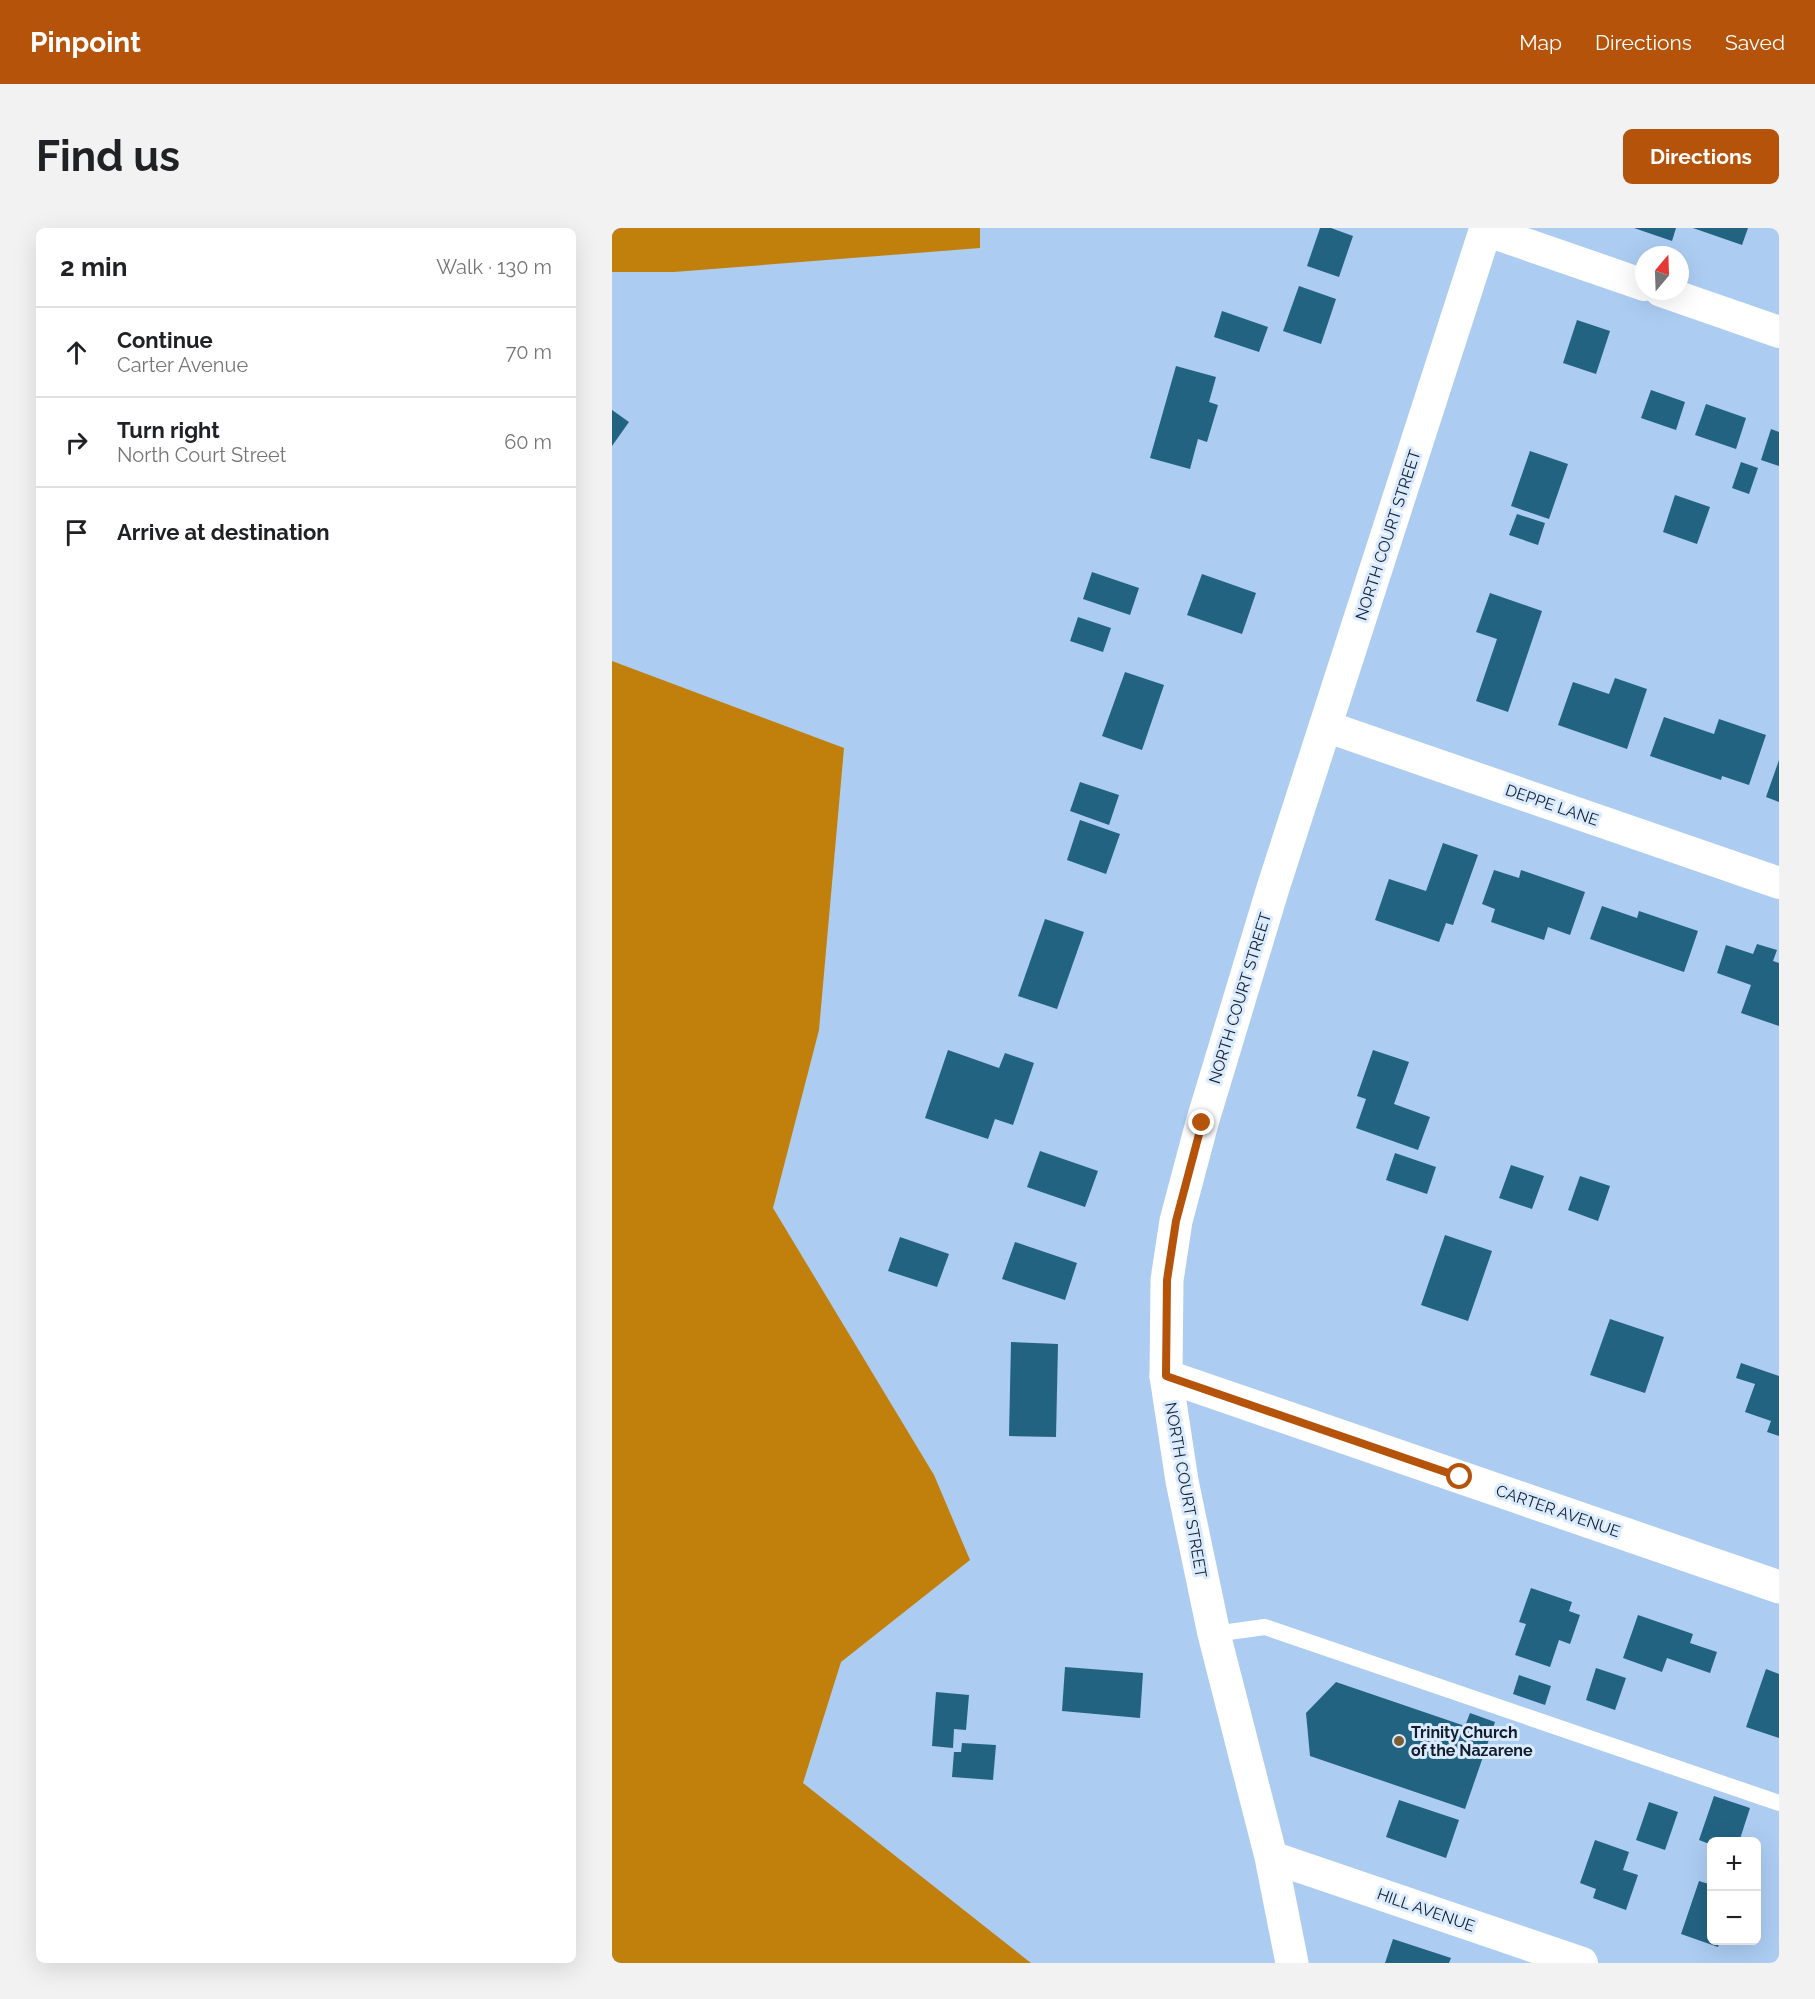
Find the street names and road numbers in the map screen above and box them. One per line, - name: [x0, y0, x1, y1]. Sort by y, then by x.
- street label: NORTH COURT STREET: [1351, 447, 1425, 623]
- street label: DEPPE LANE: [1503, 780, 1601, 830]
- street label: NORTH COURT STREET: [1205, 910, 1275, 1086]
- street label: NORTH COURT STREET: [1161, 1401, 1211, 1580]
- street label: CARTER AVENUE: [1493, 1481, 1623, 1541]
- street label: HILL AVENUE: [1375, 1884, 1478, 1936]

